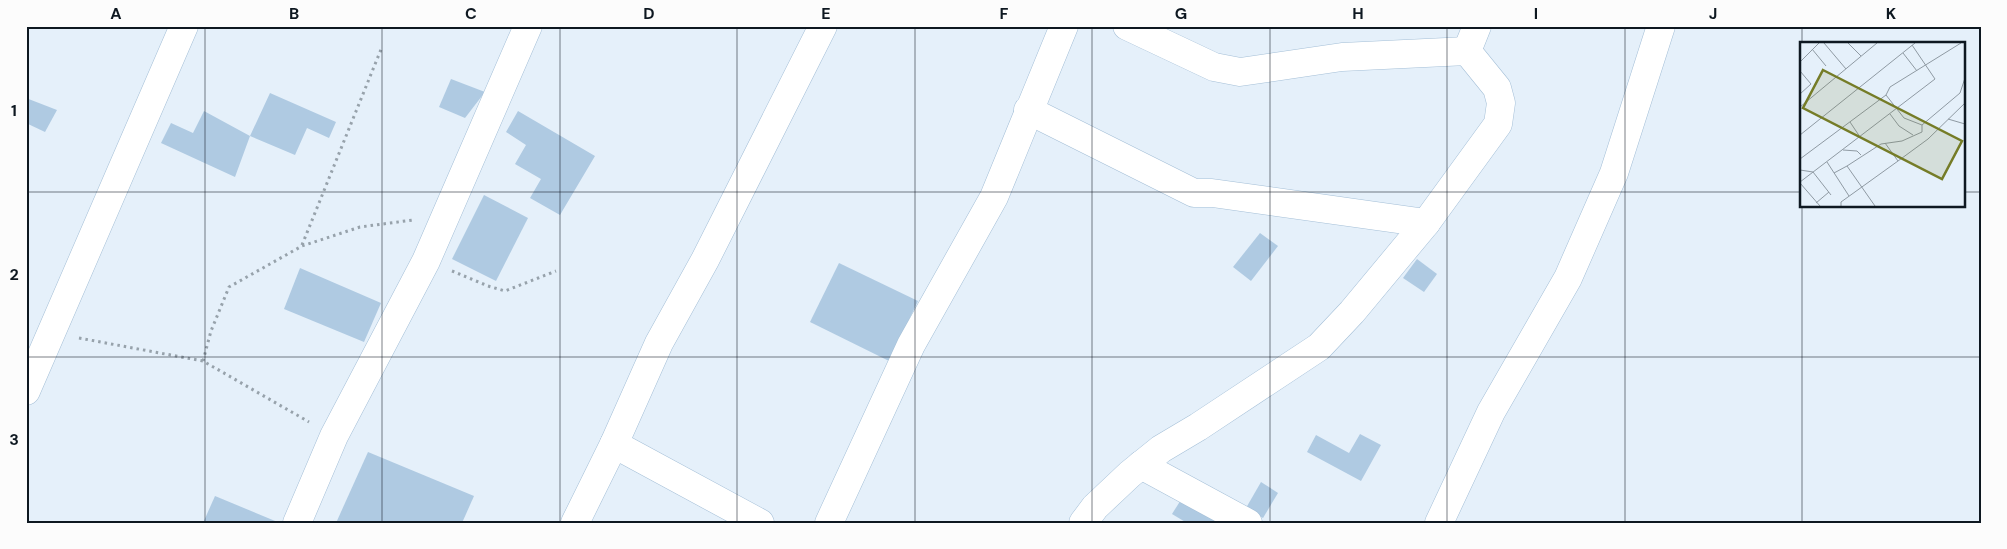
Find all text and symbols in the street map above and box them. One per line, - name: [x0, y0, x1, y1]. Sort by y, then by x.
- text: A: [110, 3, 122, 24]
- text: B: [289, 3, 299, 24]
- text: C: [465, 3, 477, 24]
- text: D: [643, 3, 655, 24]
- text: E: [821, 3, 831, 24]
- text: F: [1000, 3, 1009, 24]
- text: G: [1175, 3, 1187, 24]
- text: H: [1352, 3, 1364, 24]
- text: I: [1534, 3, 1538, 24]
- text: J: [1709, 3, 1717, 24]
- text: K: [1886, 3, 1897, 24]
- inset map: [1800, 42, 1964, 208]
- text: 1: [11, 100, 17, 121]
- text: 2: [9, 264, 19, 285]
- text: 3: [9, 429, 19, 450]

